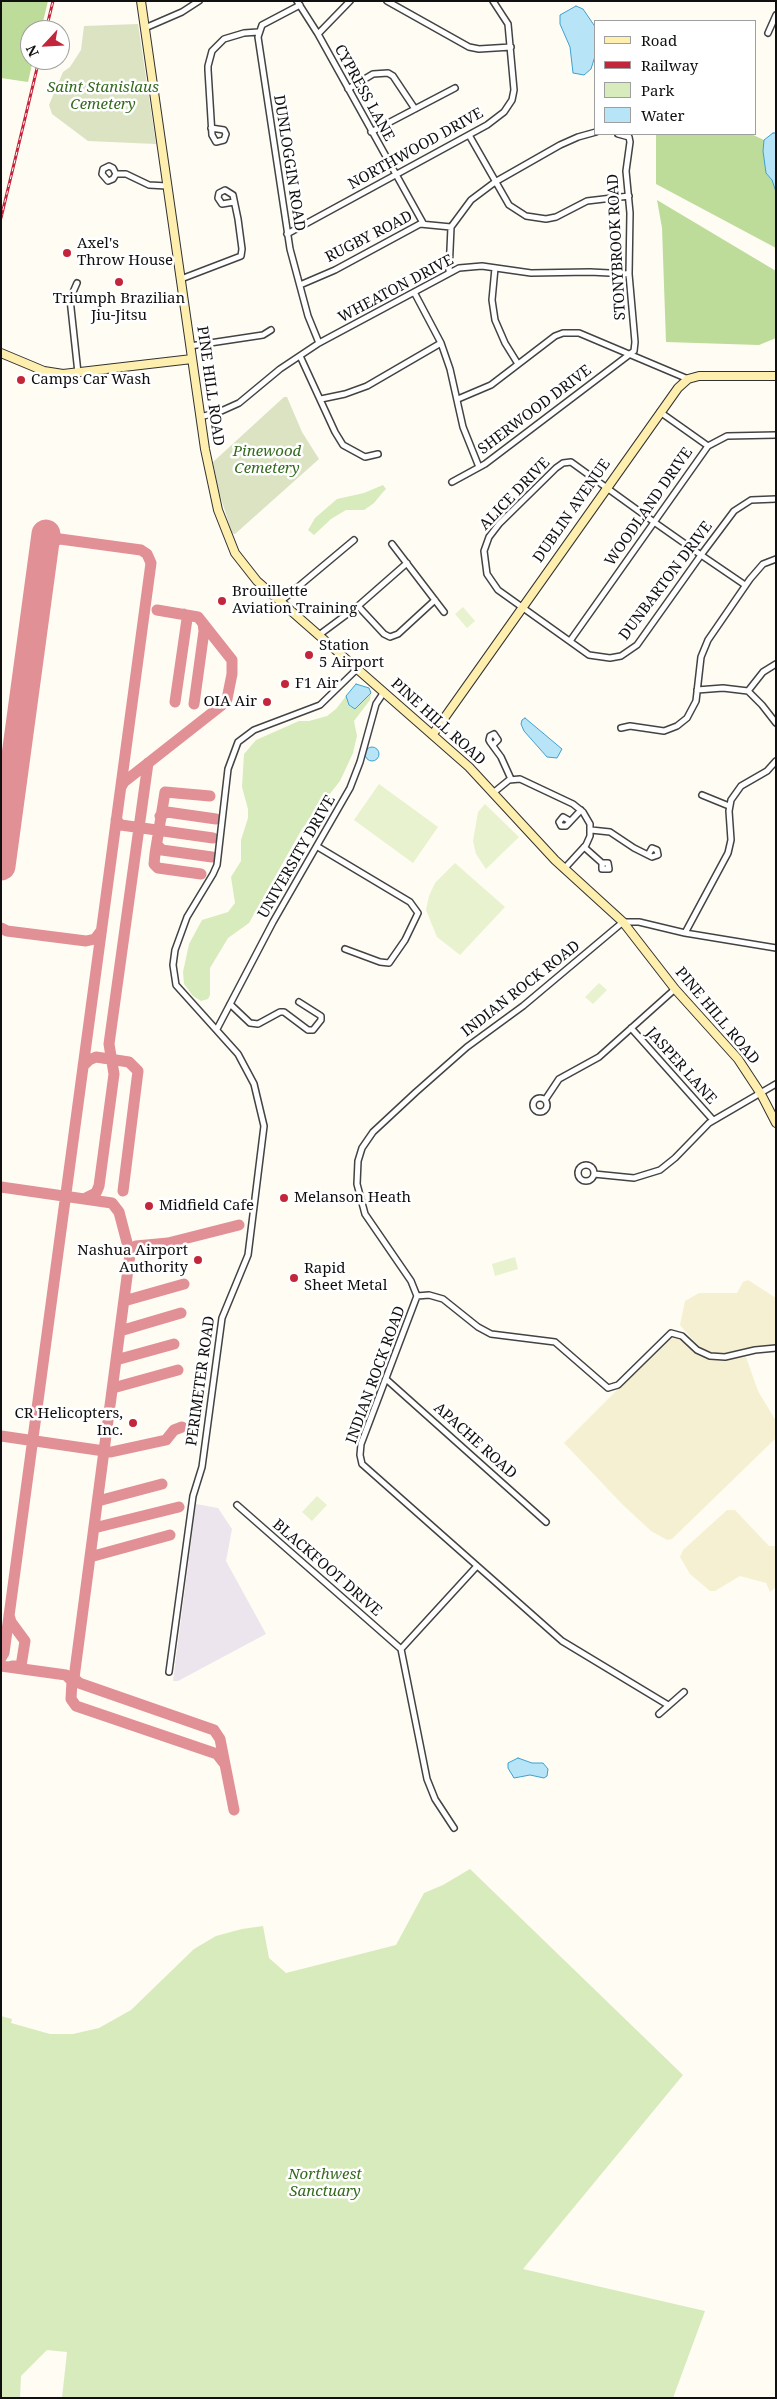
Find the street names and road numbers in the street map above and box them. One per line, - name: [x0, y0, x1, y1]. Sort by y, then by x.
- street label: CYPRESS LANE: [330, 42, 398, 144]
- street label: DUNLOGGIN ROAD: [269, 94, 309, 232]
- street label: NORTHWOOD DRIVE: [345, 104, 487, 194]
- street label: STONYBROOK ROAD: [604, 173, 630, 321]
- street label: RUGBY ROAD: [322, 207, 416, 267]
- street label: WHEATON DRIVE: [335, 251, 457, 327]
- street label: PINE HILL ROAD: [193, 325, 227, 447]
- street label: SHERWOOD DRIVE: [475, 362, 595, 458]
- street label: WOODLAND DRIVE: [601, 444, 697, 570]
- street label: ALICE DRIVE: [476, 454, 554, 534]
- street label: DUBLIN AVENUE: [530, 456, 614, 566]
- street label: DUNBARTON DRIVE: [616, 518, 716, 644]
- street label: PINE HILL ROAD: [387, 675, 489, 769]
- street label: UNIVERSITY DRIVE: [254, 792, 340, 922]
- street label: INDIAN ROCK ROAD: [458, 937, 584, 1041]
- street label: PINE HILL ROAD: [671, 964, 763, 1068]
- street label: JASPER LANE: [642, 1024, 720, 1108]
- street label: INDIAN ROCK ROAD: [343, 1304, 409, 1446]
- street label: PERIMETER ROAD: [183, 1315, 219, 1447]
- street label: APACHE ROAD: [430, 1399, 520, 1483]
- street label: BLACKFOOT DRIVE: [269, 1516, 385, 1620]

